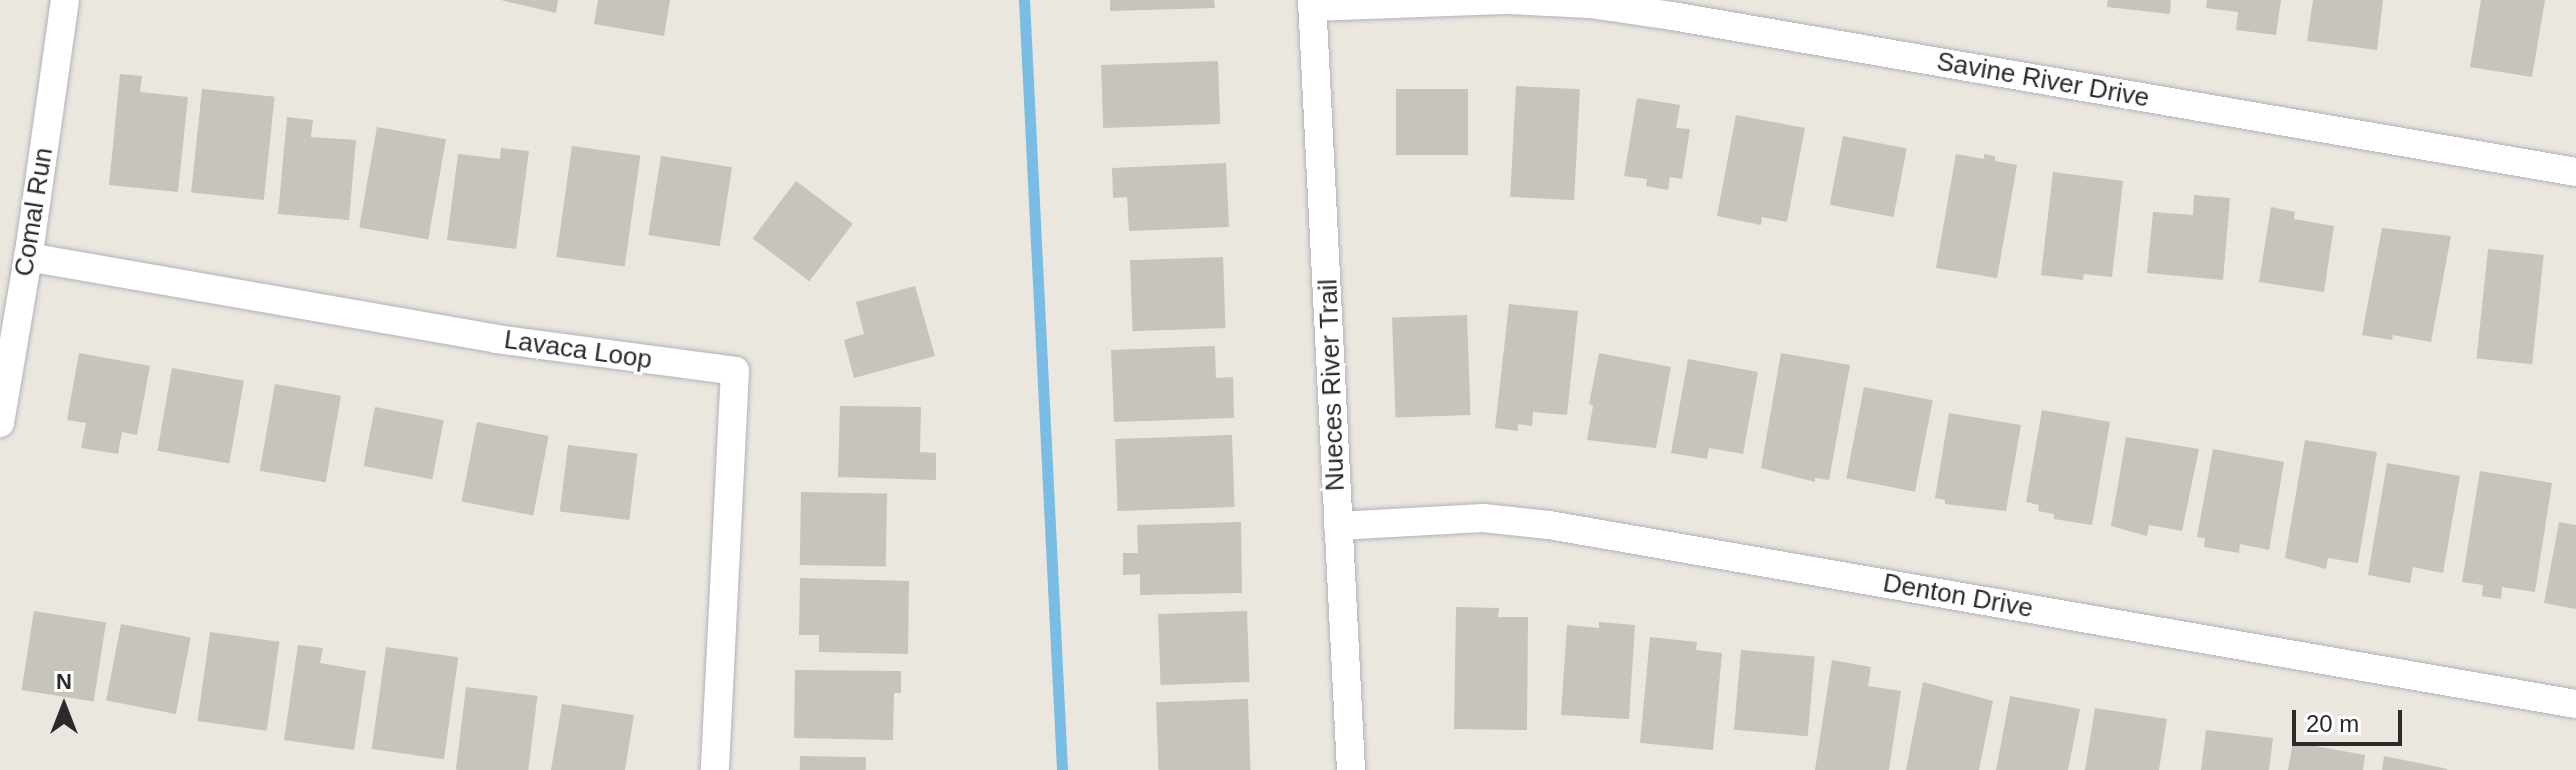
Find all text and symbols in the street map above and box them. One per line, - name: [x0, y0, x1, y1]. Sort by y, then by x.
- street label: Savine River Drive: [1934, 46, 2152, 114]
- street label: Comal Run: [8, 145, 60, 279]
- street label: Nueces River Trail: [1313, 278, 1351, 492]
- street label: Lavaca Loop: [502, 324, 654, 376]
- street label: Denton Drive: [1881, 567, 2035, 625]
- north arrow: [24, 666, 104, 746]
- text: N: [56, 669, 72, 694]
- scale bar: [2296, 694, 2406, 744]
- text: 20 m: [2306, 710, 2359, 737]

